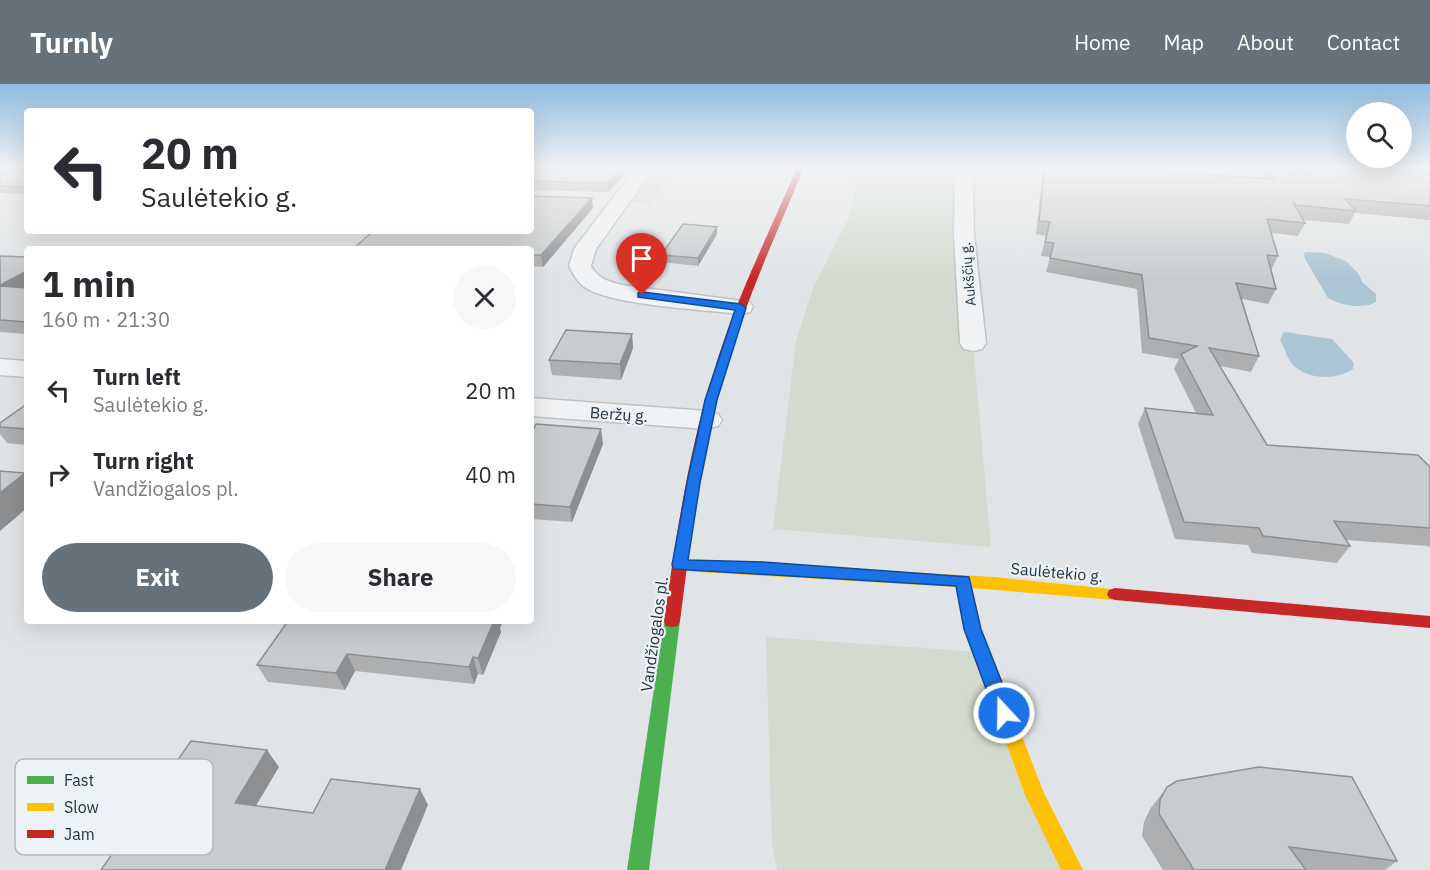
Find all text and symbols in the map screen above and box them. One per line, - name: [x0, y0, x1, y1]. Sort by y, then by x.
- text: Turnly: [30, 24, 113, 61]
- text: Home: [1074, 28, 1131, 56]
- text: Map: [1164, 28, 1204, 56]
- text: About: [1237, 28, 1294, 56]
- text: Contact: [1327, 28, 1400, 56]
- map controls: [1346, 102, 1412, 168]
- button: search: [1346, 102, 1412, 168]
- text: 20 m: [141, 126, 239, 181]
- icon: left: [42, 132, 120, 210]
- text: Saulėtekio g.: [141, 179, 297, 214]
- pin: [616, 233, 667, 295]
- street label: Aukščių g.: [956, 241, 980, 307]
- icon: arrive: [625, 242, 658, 275]
- text: 1 min: [42, 260, 136, 307]
- button: close: [453, 266, 516, 329]
- text: 160 m · 21:30: [42, 306, 170, 333]
- text: Turn left: [93, 362, 181, 391]
- icon: left: [42, 374, 75, 407]
- text: 20 m: [465, 376, 516, 405]
- text: Saulėtekio g.: [93, 391, 209, 418]
- street label: Beržų g.: [589, 402, 649, 426]
- text: Turn right: [93, 446, 194, 475]
- icon: right: [42, 458, 75, 491]
- text: 40 m: [465, 460, 516, 489]
- text: Vandžiogalos pl.: [93, 475, 239, 502]
- button: Exit: [42, 543, 273, 612]
- button: Share: [285, 543, 516, 612]
- street label: Saulėtekio g.: [1010, 558, 1104, 586]
- street label: Vandžiogalos pl.: [636, 575, 672, 693]
- position arrow: [972, 681, 1036, 745]
- legend: [15, 759, 213, 855]
- text: Fast: [64, 770, 94, 790]
- text: Slow: [64, 797, 99, 817]
- text: Jam: [64, 824, 95, 844]

